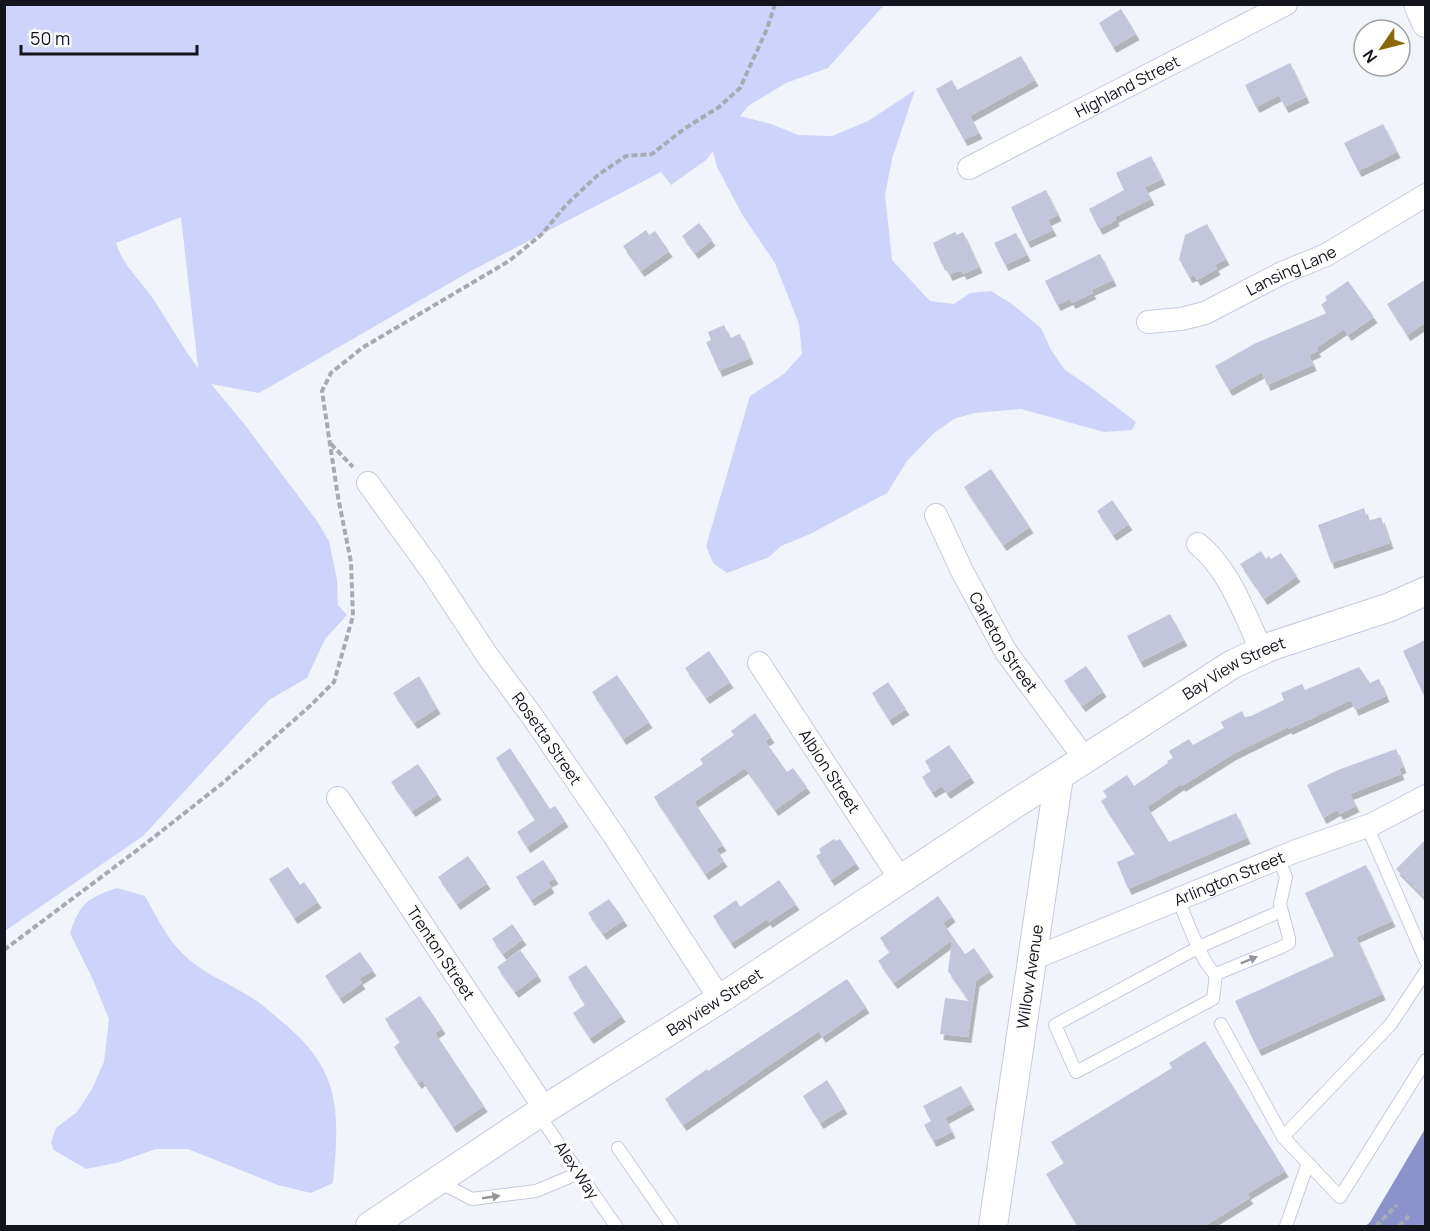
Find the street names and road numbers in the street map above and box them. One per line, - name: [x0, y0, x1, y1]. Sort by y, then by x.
- street label: Highland Street: [1071, 50, 1183, 123]
- street label: Lansing Lane: [1242, 240, 1340, 301]
- street label: Carleton Street: [964, 588, 1043, 697]
- street label: Bay View Street: [1178, 631, 1288, 705]
- street label: Rosetta Street: [507, 688, 587, 789]
- street label: Albion Street: [794, 725, 865, 817]
- street label: Arlington Street: [1170, 846, 1288, 911]
- street label: Trenton Street: [402, 902, 480, 1004]
- street label: Willow Avenue: [1011, 923, 1048, 1030]
- street label: Bayview Street: [662, 963, 767, 1041]
- street label: Alex Way: [550, 1137, 605, 1204]

